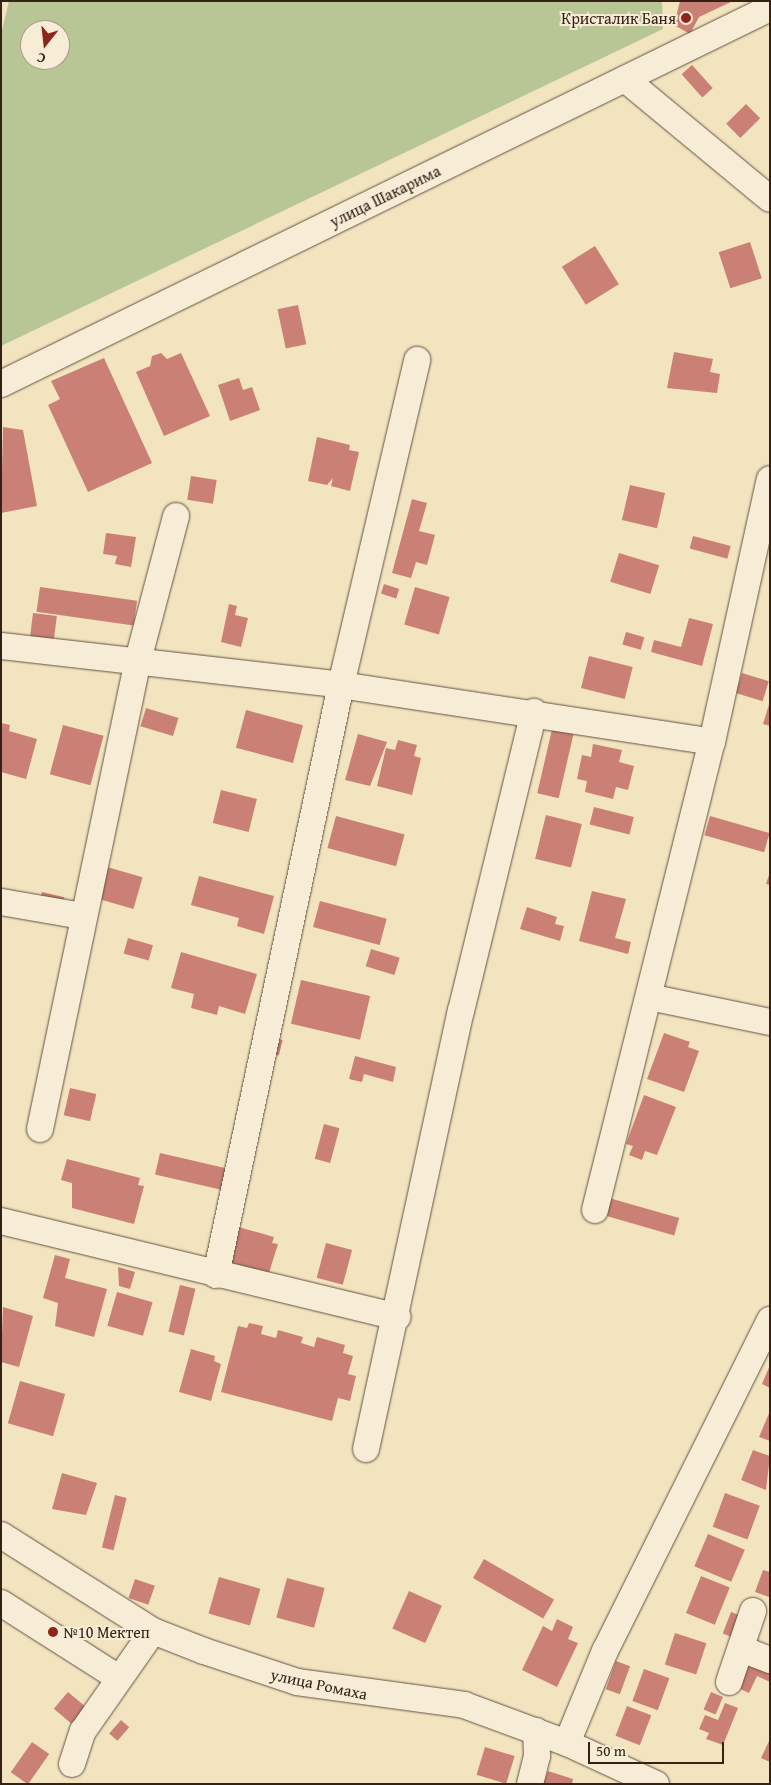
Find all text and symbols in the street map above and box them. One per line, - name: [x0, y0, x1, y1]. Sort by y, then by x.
- place label: Кристалик Баня: [561, 8, 676, 28]
- marker: Кристалик Баня: [680, 12, 692, 24]
- north arrow: [20, 20, 70, 70]
- text: С: [35, 48, 48, 69]
- street label: улица Шакарима: [326, 161, 444, 231]
- place label: №10 Мектеп: [63, 1622, 150, 1642]
- marker: №10 Мектеп: [47, 1626, 59, 1638]
- street label: улица Ромаха: [269, 1664, 369, 1704]
- scale bar: [591, 1732, 727, 1764]
- text: 50 m: [596, 1740, 626, 1761]

